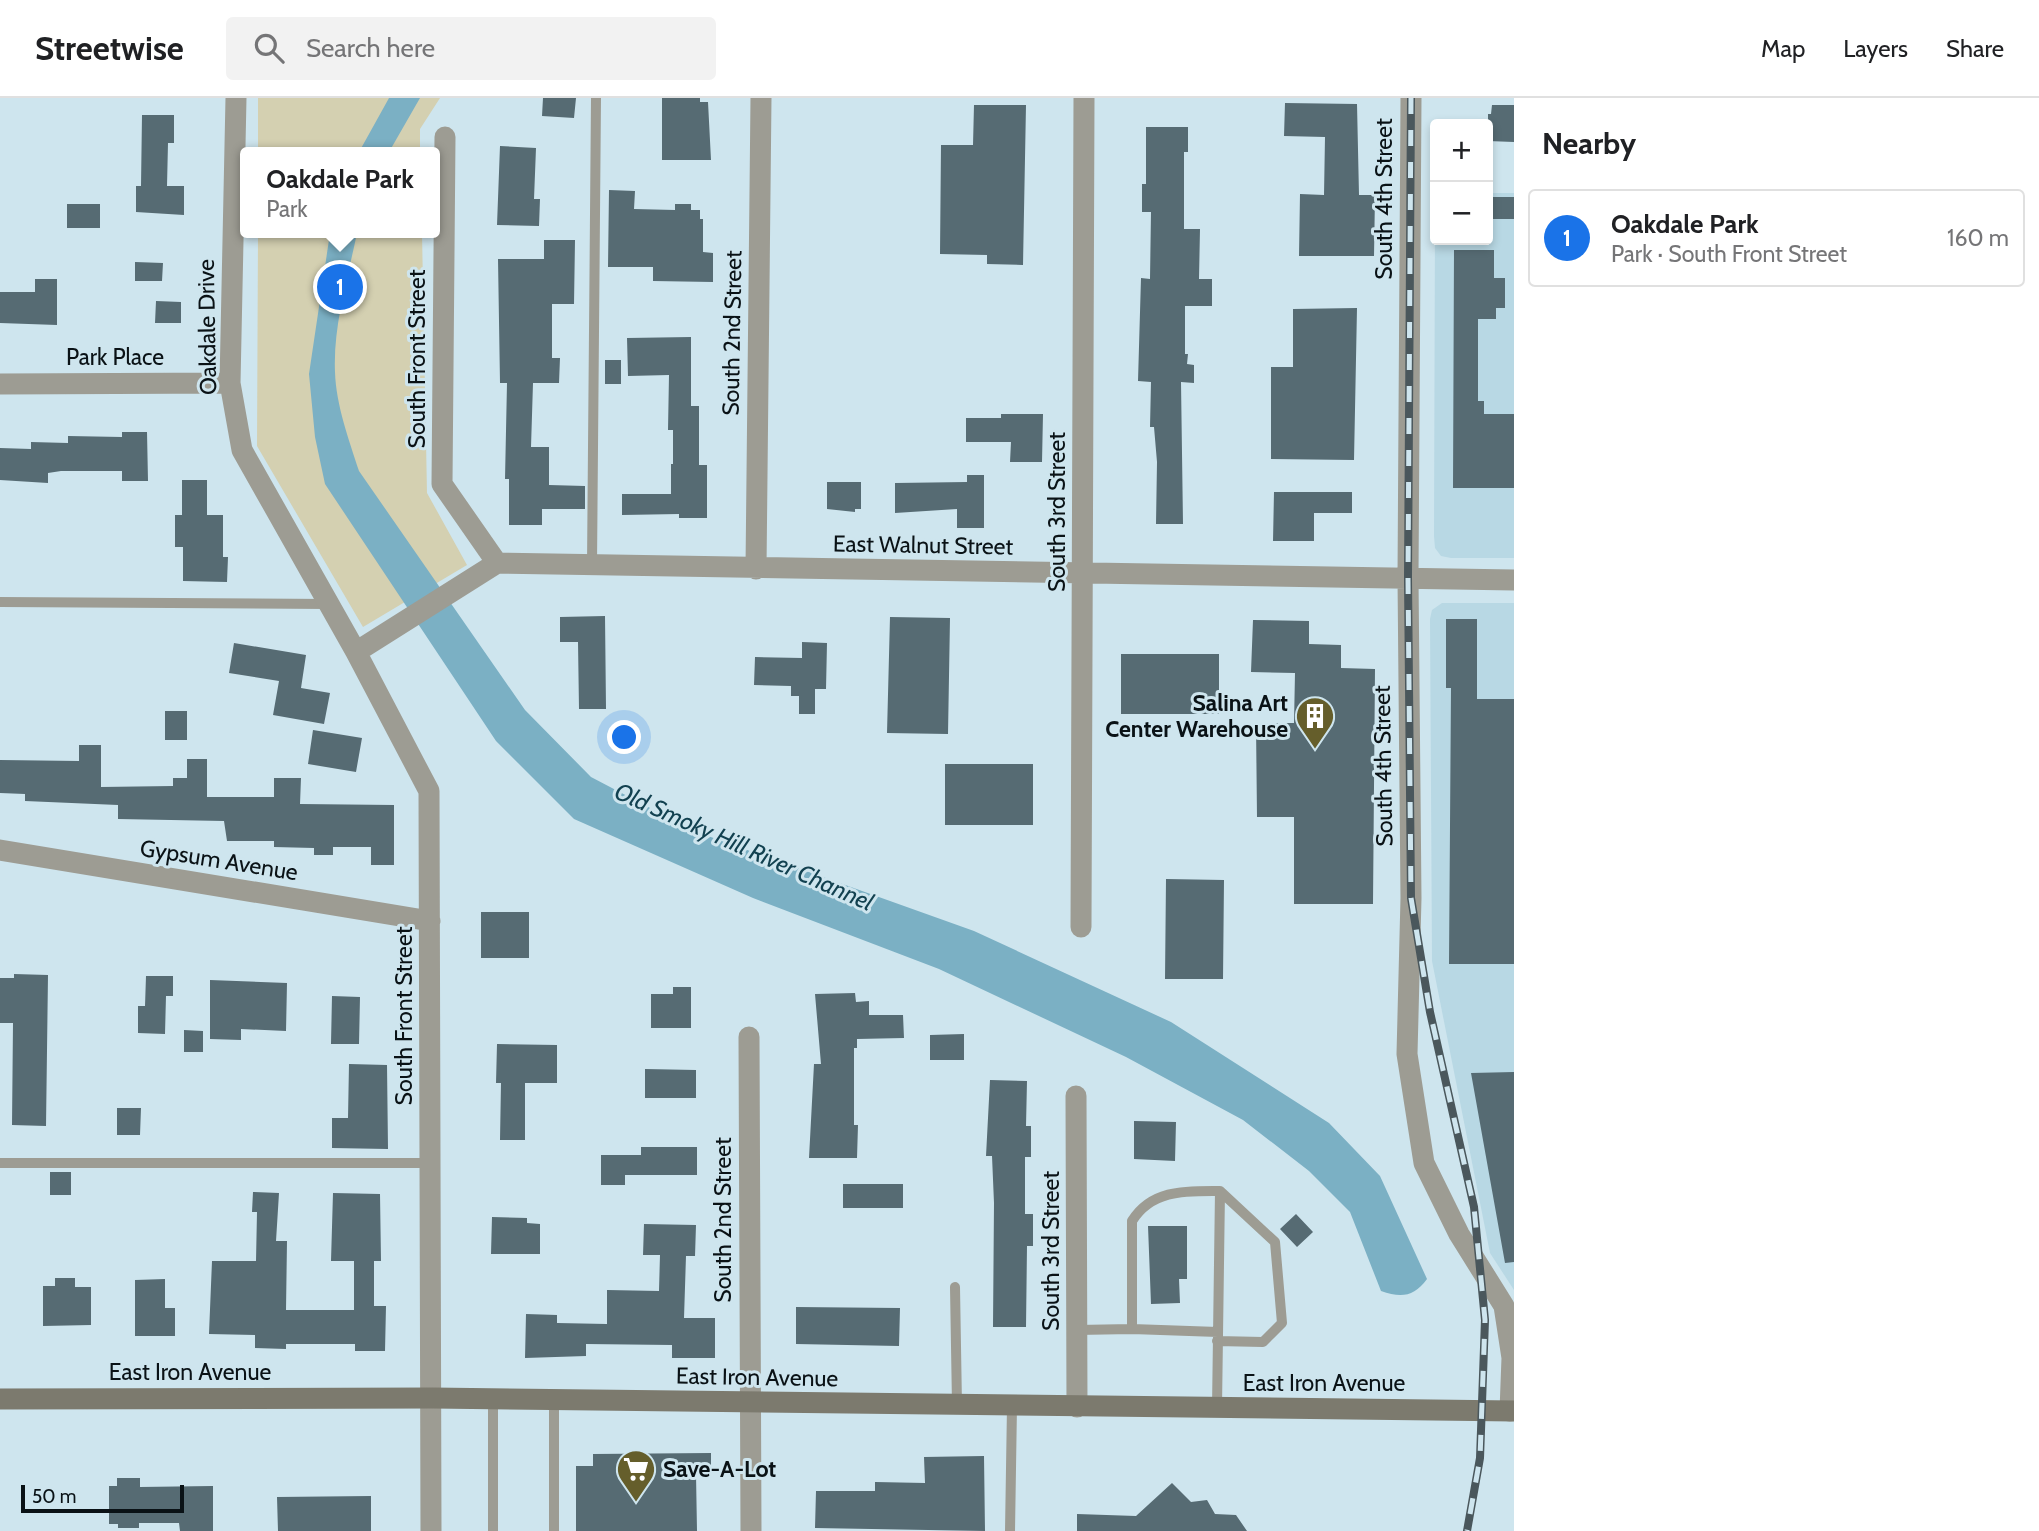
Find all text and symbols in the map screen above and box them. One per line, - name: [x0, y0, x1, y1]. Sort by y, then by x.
- search box: [226, 17, 716, 80]
- text: Streetwise: [35, 28, 184, 68]
- icon: search: [250, 29, 288, 67]
- text: Search here: [306, 32, 435, 64]
- text: Map: [1761, 34, 1805, 63]
- text: Layers: [1843, 34, 1908, 63]
- text: Share: [1946, 34, 2004, 63]
- street label: South 4th Street: [1370, 118, 1398, 280]
- map controls: [1430, 119, 1493, 245]
- button: +: [1430, 119, 1493, 182]
- text: Nearby: [1542, 125, 1636, 162]
- popup: [240, 147, 440, 238]
- text: Oakdale Park: [266, 163, 414, 195]
- button: −: [1430, 182, 1493, 245]
- text: Park: [266, 195, 308, 223]
- text: Oakdale Park: [1611, 208, 1759, 240]
- text: 1: [1563, 224, 1571, 252]
- text: 160 m: [1947, 224, 2009, 252]
- text: Park · South Front Street: [1611, 240, 1847, 268]
- street label: South 2nd Street: [717, 250, 747, 416]
- street label: Oakdale Drive: [192, 259, 222, 395]
- pin: 1: [317, 261, 363, 313]
- street label: South Front Street: [403, 269, 431, 448]
- street label: Park Place: [66, 343, 164, 371]
- street label: South 3rd Street: [1043, 432, 1071, 592]
- street label: East Walnut Street: [833, 529, 1014, 561]
- street label: South 4th Street: [1368, 685, 1398, 847]
- place label: Salina Art Center Warehouse: [1105, 689, 1288, 743]
- building icon: Salina Art Center Warehouse: [1294, 695, 1336, 750]
- your location: [607, 720, 641, 754]
- water label: Old Smoky Hill River Channel: [610, 776, 878, 917]
- street label: Gypsum Avenue: [138, 834, 300, 886]
- street label: South Front Street: [390, 926, 418, 1105]
- street label: South 2nd Street: [709, 1137, 737, 1303]
- street label: South 3rd Street: [1037, 1171, 1065, 1331]
- street label: East Iron Avenue: [109, 1358, 271, 1386]
- street label: East Iron Avenue: [676, 1362, 839, 1392]
- street label: East Iron Avenue: [1243, 1369, 1405, 1397]
- supermarket icon: Save-A-Lot: [615, 1448, 657, 1503]
- place label: Save-A-Lot: [663, 1455, 776, 1483]
- scale bar: [21, 1482, 184, 1514]
- text: 50 m: [32, 1485, 76, 1508]

